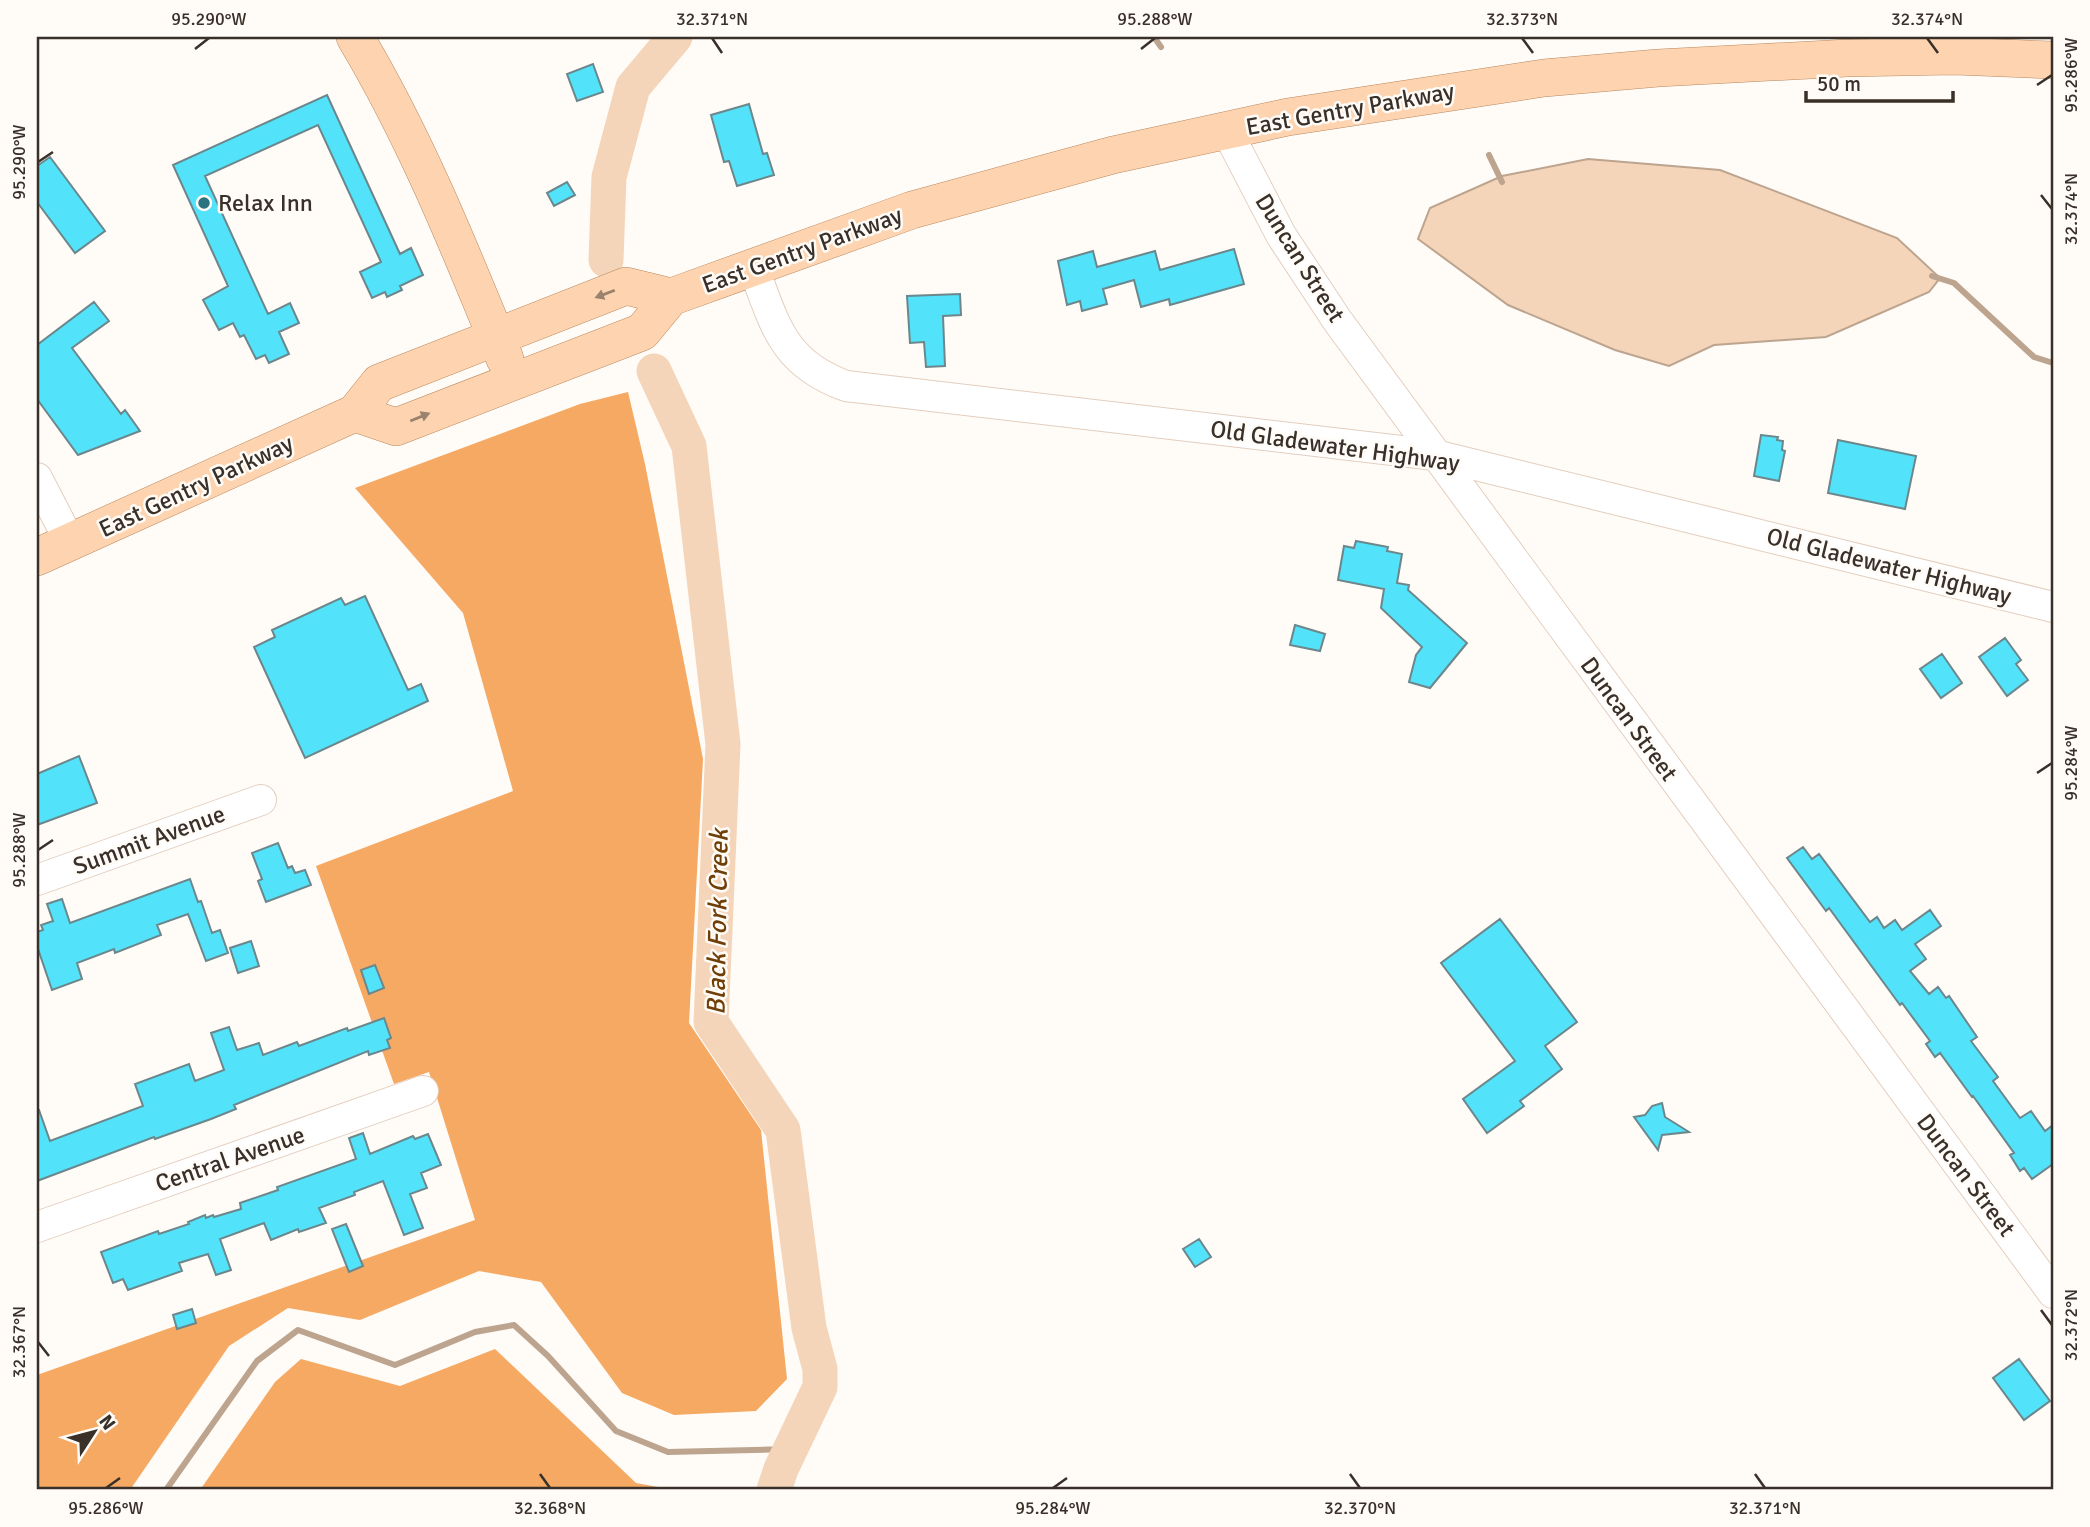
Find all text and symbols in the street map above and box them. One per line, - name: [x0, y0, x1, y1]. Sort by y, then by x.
- text: 95.290°W: [171, 8, 247, 30]
- text: 32.371°N: [676, 8, 748, 30]
- text: 95.288°W: [1117, 8, 1193, 30]
- text: 32.373°N: [1486, 8, 1558, 30]
- text: 32.374°N: [1891, 8, 1963, 30]
- text: 95.286°W: [2060, 37, 2082, 113]
- scale bar: [1806, 60, 1954, 104]
- text: 50 m: [1817, 71, 1861, 97]
- street label: East Gentry Parkway: [1244, 76, 1456, 142]
- text: 95.290°W: [8, 124, 30, 200]
- text: 32.374°N: [2060, 173, 2082, 245]
- place label: Relax Inn: [218, 188, 313, 218]
- street label: Duncan Street: [1249, 188, 1351, 328]
- marker: Relax Inn: [196, 195, 212, 211]
- street label: East Gentry Parkway: [698, 200, 906, 300]
- one-way arrow: [595, 289, 616, 300]
- one-way arrow: [409, 412, 430, 423]
- street label: Old Gladewater Highway: [1208, 414, 1462, 478]
- street label: East Gentry Parkway: [94, 428, 298, 544]
- street label: Old Gladewater Highway: [1763, 521, 2015, 611]
- street label: Duncan Street: [1574, 651, 1684, 787]
- text: 95.284°W: [2060, 725, 2082, 801]
- street label: Summit Avenue: [69, 799, 229, 881]
- text: 95.288°W: [8, 812, 30, 888]
- water label: Black Fork Creek: [700, 827, 736, 1015]
- street label: Duncan Street: [1910, 1108, 2022, 1242]
- street label: Central Avenue: [151, 1119, 309, 1199]
- text: 32.372°N: [2060, 1289, 2082, 1361]
- text: 32.367°N: [8, 1306, 30, 1378]
- north arrow: [60, 1398, 130, 1468]
- text: N: [93, 1410, 121, 1435]
- text: 95.286°W: [68, 1497, 144, 1519]
- text: 32.368°N: [514, 1497, 586, 1519]
- text: 95.284°W: [1015, 1497, 1091, 1519]
- text: 32.370°N: [1324, 1497, 1396, 1519]
- text: 32.371°N: [1729, 1497, 1801, 1519]

